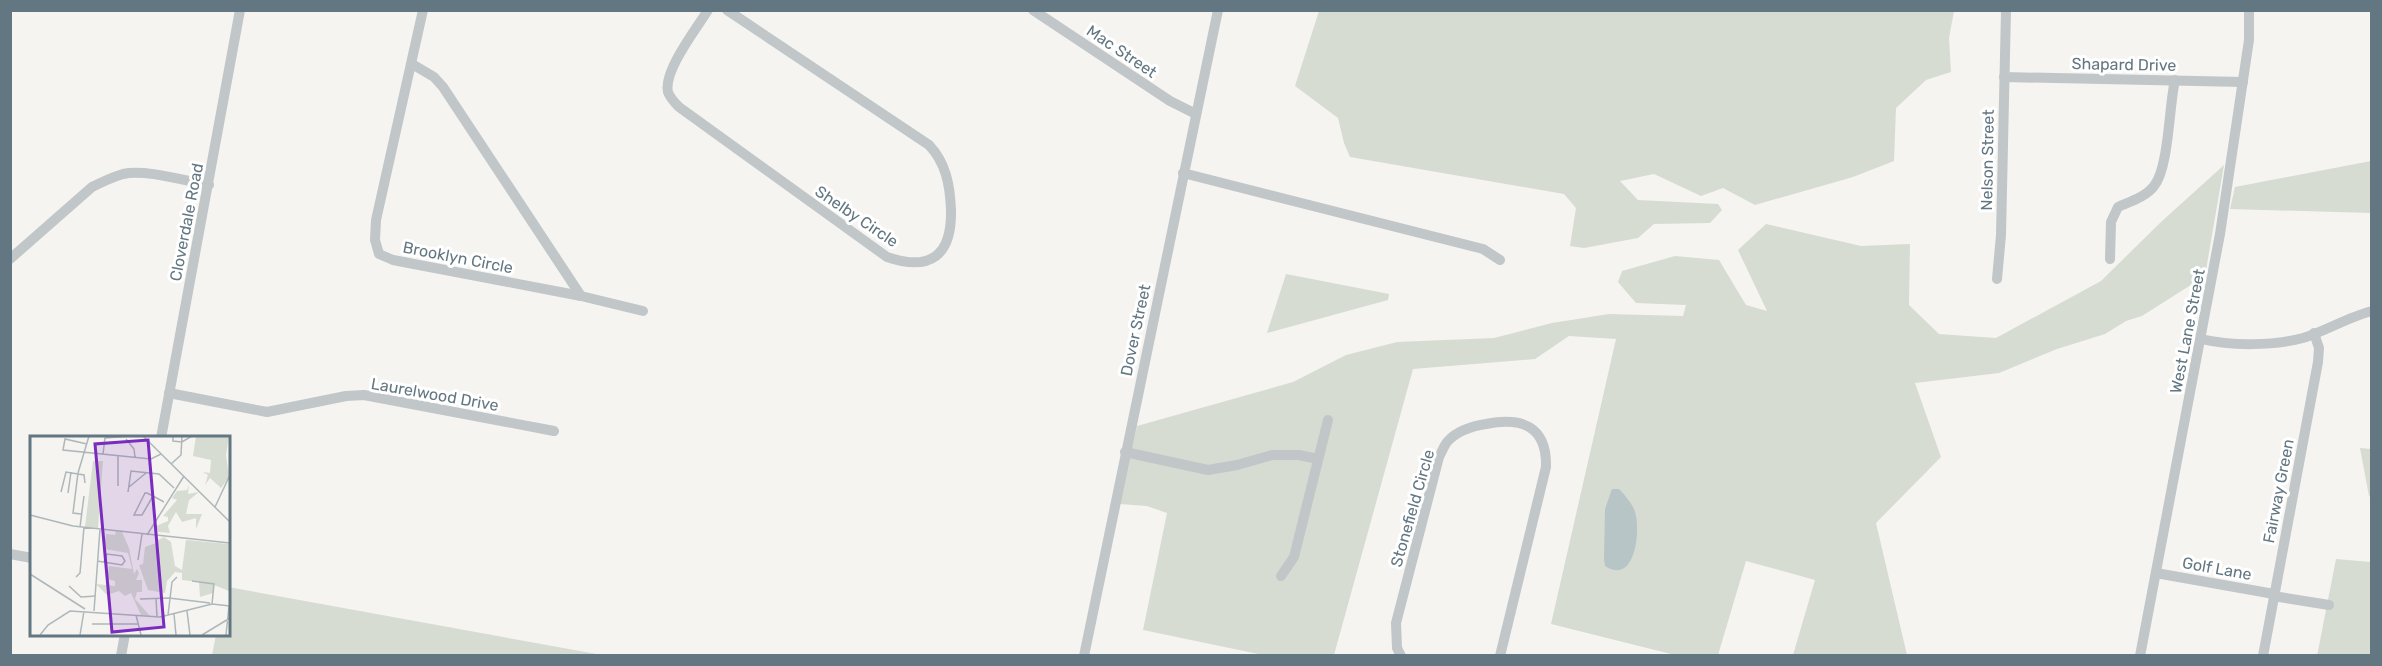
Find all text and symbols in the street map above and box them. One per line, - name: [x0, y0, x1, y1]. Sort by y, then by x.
- street label: Mac Street: [1083, 21, 1160, 82]
- street label: Shapard Drive: [2071, 54, 2177, 75]
- street label: Nelson Street: [1977, 109, 1998, 211]
- street label: Cloverdale Road: [166, 161, 207, 283]
- street label: Shelby Circle: [812, 182, 902, 251]
- street label: Brooklyn Circle: [401, 238, 515, 277]
- street label: West Lane Street: [2166, 267, 2209, 395]
- street label: Dover Street: [1116, 282, 1154, 378]
- street label: Laurelwood Drive: [370, 374, 500, 415]
- inset map: [30, 436, 230, 636]
- street label: Fairway Green: [2259, 437, 2298, 545]
- street label: Stonefield Circle: [1387, 447, 1438, 569]
- street label: Golf Lane: [2181, 553, 2253, 584]

